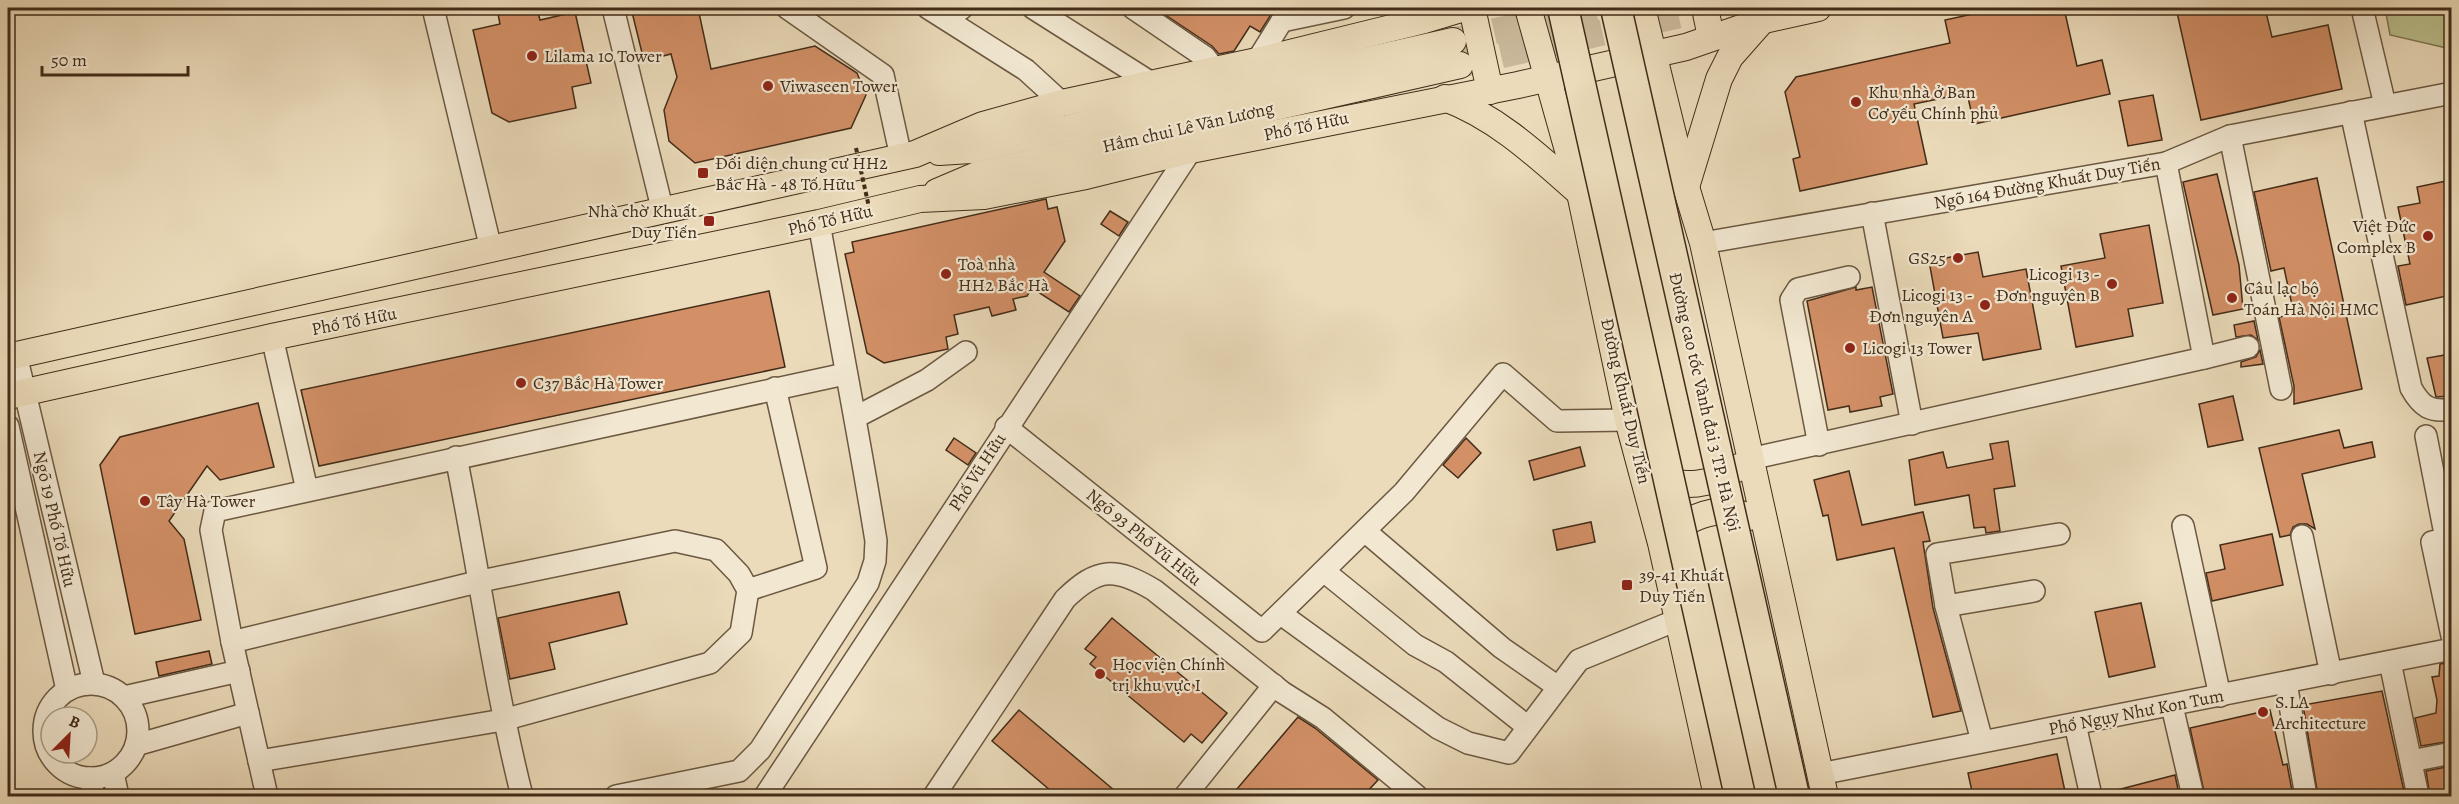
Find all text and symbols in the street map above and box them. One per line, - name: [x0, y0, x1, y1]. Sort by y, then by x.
- scale bar: [42, 39, 188, 77]
- place label: Lilama 10 Tower: [544, 44, 662, 68]
- text: 50 m: [51, 48, 87, 72]
- marker: Lilama 10 Tower: [525, 49, 539, 63]
- place label: Viwaseen Tower: [779, 74, 898, 98]
- marker: Viwaseen Tower: [761, 79, 775, 93]
- place label: Khu nhà ở Ban Cơ yếu Chính phủ: [1868, 80, 1999, 125]
- marker: Khu nhà ở Ban Cơ yếu Chính phủ: [1849, 95, 1863, 109]
- street label: Hầm chui Lê Văn Lương: [1100, 96, 1276, 158]
- street label: Phố Tố Hữu: [1261, 105, 1351, 147]
- place label: Đối diện chung cư HH2 Bắc Hà - 48 Tố Hữu: [715, 151, 888, 196]
- street label: Ngõ 164 Đường Khuất Duy Tiến: [1932, 151, 2162, 215]
- marker: Đối diện chung cư HH2 Bắc Hà - 48 Tố Hữu: [696, 166, 710, 180]
- place label: Nhà chờ Khuất Duy Tiến: [587, 199, 697, 244]
- street label: Phố Tố Hữu: [785, 199, 875, 241]
- marker: Nhà chờ Khuất Duy Tiến: [702, 214, 716, 228]
- place label: Việt Đức Complex B: [2337, 214, 2416, 259]
- marker: Việt Đức Complex B: [2421, 229, 2435, 243]
- place label: GS25: [1908, 246, 1946, 270]
- marker: GS25: [1951, 251, 1965, 265]
- place label: Toà nhà HH2 Bắc Hà: [958, 252, 1050, 297]
- place label: Licogi 13 - Đơn nguyên B: [1996, 262, 2100, 307]
- marker: Toà nhà HH2 Bắc Hà: [939, 267, 953, 281]
- street label: Đường cao tốc Vành đai 3 TP. Hà Nội: [1663, 270, 1747, 534]
- place label: Câu lạc bộ Toán Hà Nội HMC: [2244, 276, 2379, 321]
- marker: Licogi 13 - Đơn nguyên B: [2105, 277, 2119, 291]
- place label: Licogi 13 - Đơn nguyên A: [1869, 283, 1973, 328]
- marker: Câu lạc bộ Toán Hà Nội HMC: [2225, 291, 2239, 305]
- marker: Licogi 13 - Đơn nguyên A: [1978, 298, 1992, 312]
- street label: Phố Tố Hữu: [309, 301, 399, 341]
- street label: Đường Khuất Duy Tiến: [1595, 316, 1657, 486]
- place label: Licogi 13 Tower: [1862, 336, 1972, 360]
- marker: Licogi 13 Tower: [1843, 341, 1857, 355]
- place label: C37 Bắc Hà Tower: [533, 371, 663, 395]
- marker: C37 Bắc Hà Tower: [514, 376, 528, 390]
- street label: Phố Vũ Hữu: [943, 428, 1011, 516]
- street label: Ngõ 19 Phố Tố Hữu: [28, 449, 82, 589]
- street label: Ngõ 93 Phố Vũ Hữu: [1081, 483, 1207, 591]
- place label: Tây Hà Tower: [157, 489, 256, 513]
- marker: Tây Hà Tower: [138, 494, 152, 508]
- place label: 39-41 Khuất Duy Tiến: [1639, 563, 1724, 608]
- marker: 39-41 Khuất Duy Tiến: [1620, 578, 1634, 592]
- place label: Học viện Chính trị khu vực I: [1112, 652, 1226, 697]
- marker: Học viện Chính trị khu vực I: [1093, 667, 1107, 681]
- street label: Phố Ngụy Như Kon Tum: [2046, 683, 2226, 741]
- place label: S.LA Architecture: [2274, 690, 2366, 735]
- north arrow: [39, 705, 99, 765]
- marker: S.LA Architecture: [2256, 705, 2270, 719]
- text: B: [66, 710, 84, 734]

